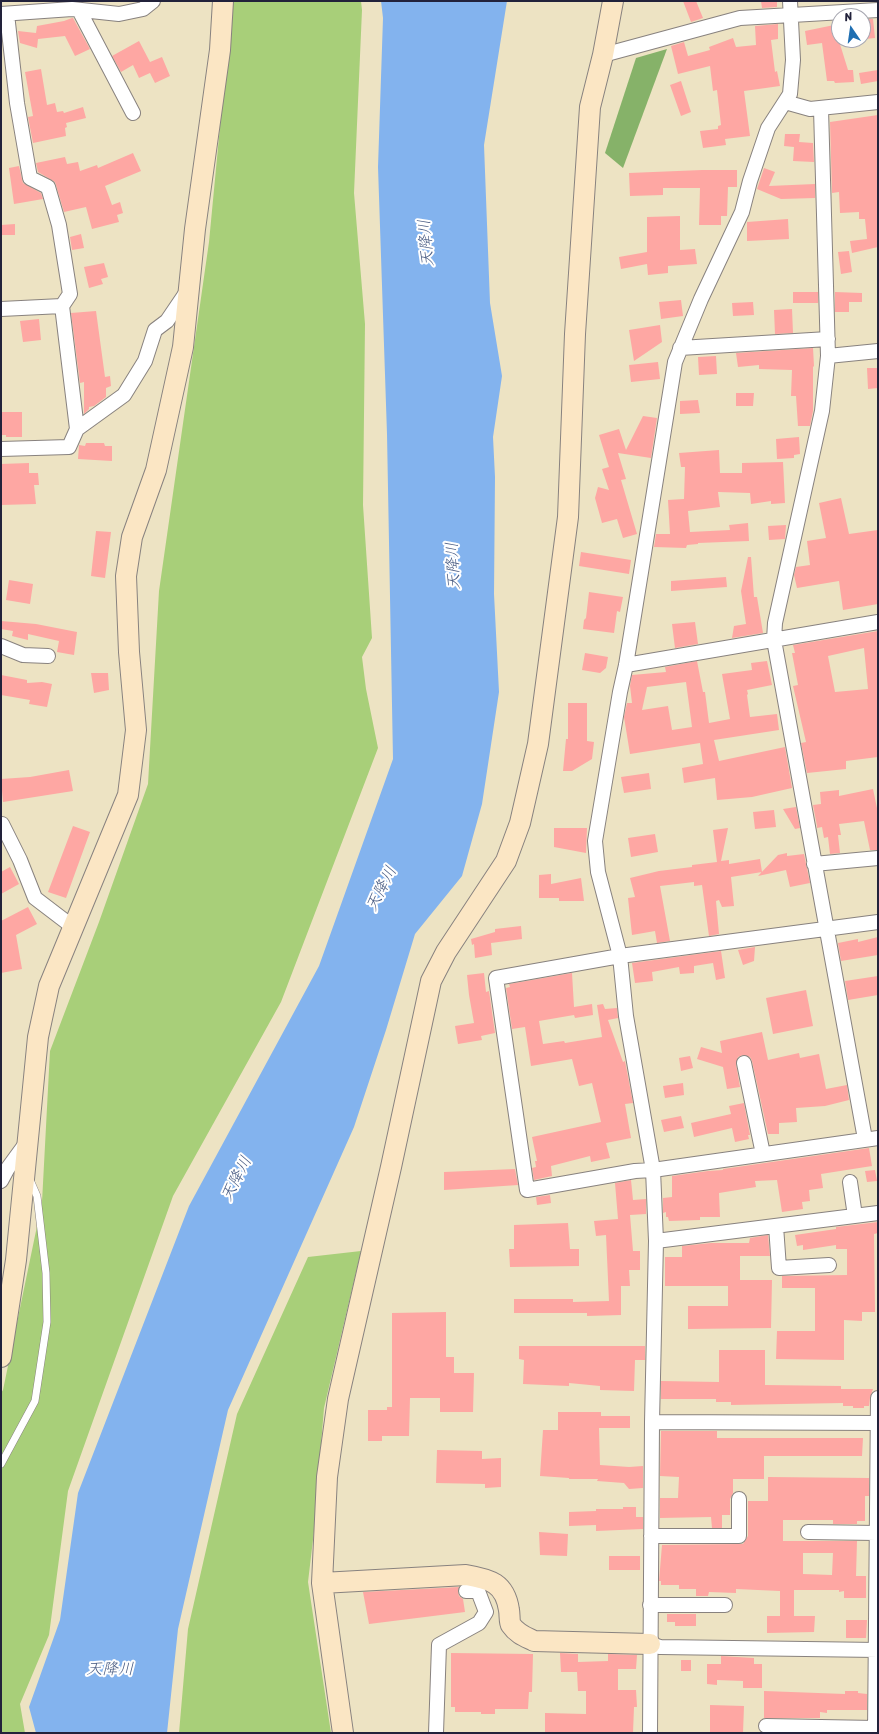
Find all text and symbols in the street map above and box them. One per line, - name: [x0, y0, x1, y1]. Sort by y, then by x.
- text: N: [843, 7, 854, 27]
- north arrow: [831, 8, 871, 48]
- water label: 天降川: [415, 218, 439, 268]
- water label: 天降川: [443, 542, 465, 590]
- water label: 天降川: [363, 863, 401, 915]
- water label: 天降川: [218, 1153, 256, 1205]
- water label: 天降川: [86, 1660, 134, 1680]

